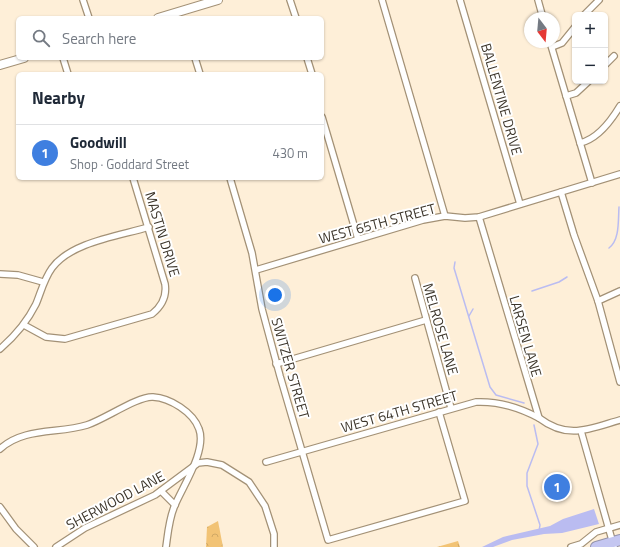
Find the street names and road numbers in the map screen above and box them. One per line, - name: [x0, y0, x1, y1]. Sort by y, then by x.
- street label: BALLENTINE DRIVE: [476, 41, 528, 158]
- street label: MASTIN DRIVE: [140, 189, 186, 279]
- street label: WEST 65TH STREET: [316, 197, 438, 249]
- street label: MELROSE LANE: [418, 281, 464, 378]
- street label: LARSEN LANE: [504, 293, 548, 379]
- street label: SWITZER STREET: [267, 315, 316, 422]
- street label: WEST 64TH STREET: [338, 384, 460, 438]
- street label: SHERWOOD LANE: [62, 465, 168, 535]

